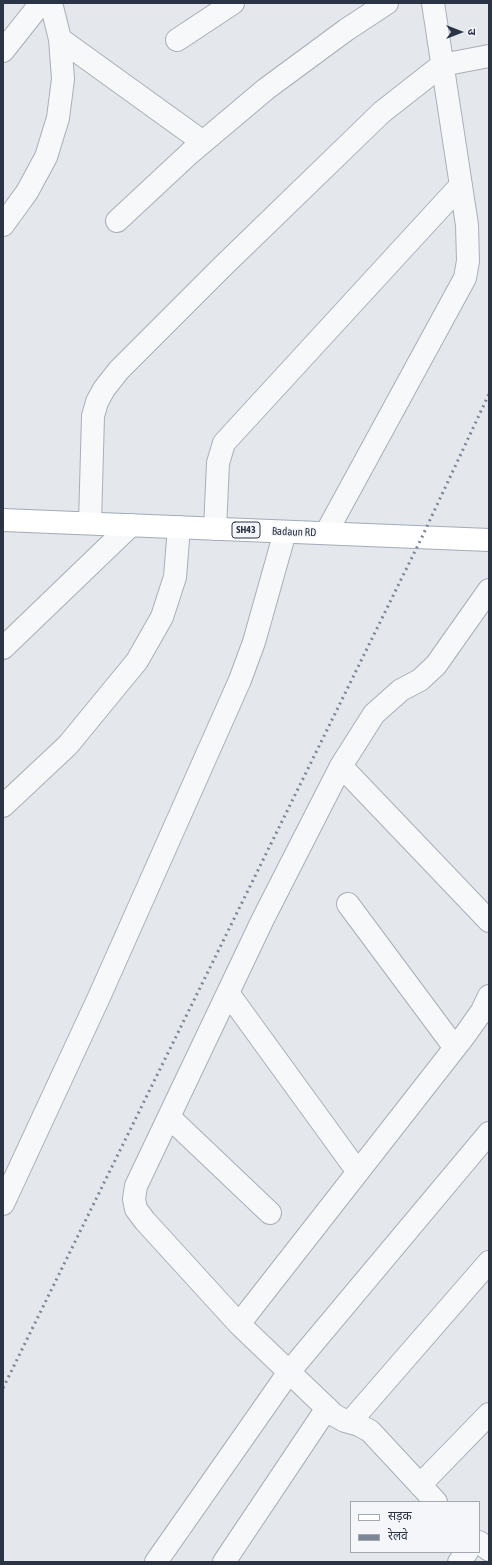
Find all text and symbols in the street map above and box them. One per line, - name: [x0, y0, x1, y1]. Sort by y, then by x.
- north arrow: [440, 12, 480, 52]
- text: उ: [466, 29, 478, 35]
- road number: SH43: [232, 522, 260, 538]
- street label: Badaun RD: [272, 525, 316, 539]
- legend: [350, 1501, 480, 1553]
- text: सड़क: [388, 1509, 412, 1523]
- text: रेलवे: [388, 1529, 408, 1543]

